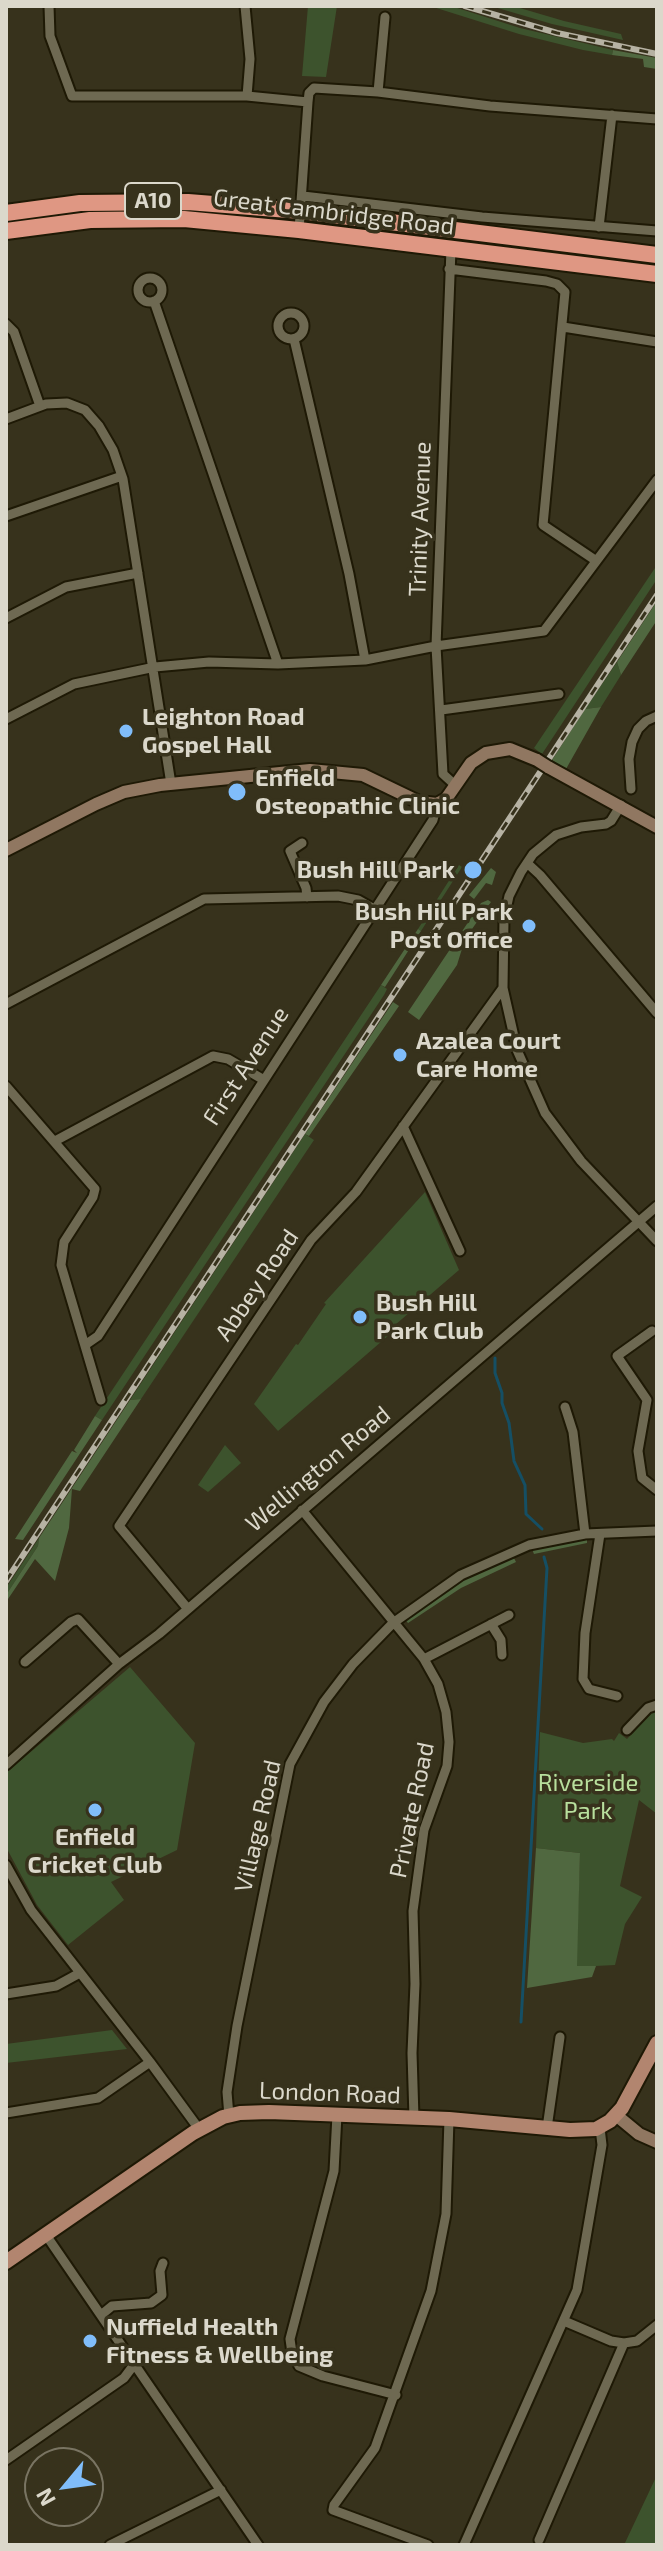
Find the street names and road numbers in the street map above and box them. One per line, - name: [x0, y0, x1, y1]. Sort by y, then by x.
- road number: A10: [125, 183, 181, 219]
- street label: Great Cambridge Road: [212, 183, 456, 241]
- street label: Trinity Avenue: [403, 441, 437, 597]
- street label: First Avenue: [197, 1001, 295, 1131]
- street label: Abbey Road: [209, 1224, 305, 1346]
- street label: Wellington Road: [240, 1400, 396, 1538]
- street label: Private Road: [384, 1739, 440, 1881]
- street label: Village Road: [229, 1757, 287, 1895]
- street label: London Road: [259, 2076, 401, 2110]

